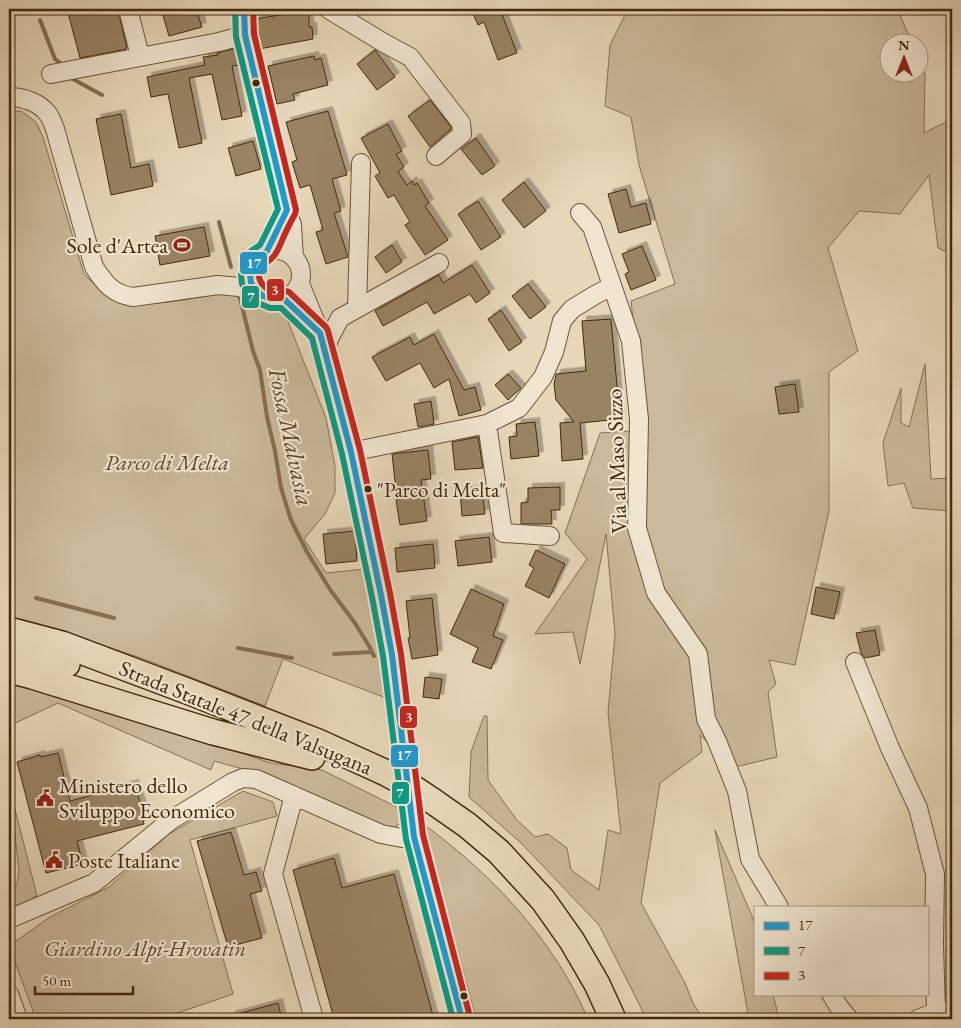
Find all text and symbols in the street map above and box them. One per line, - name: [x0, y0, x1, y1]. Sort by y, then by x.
- north arrow: [878, 32, 928, 82]
- text: N: [898, 36, 910, 54]
- unlabelled marker: [251, 78, 261, 88]
- place label: Sole d'Artea: [67, 231, 168, 260]
- sports icon: Sole d'Artea: [172, 235, 192, 255]
- line badge: 17: [239, 251, 268, 275]
- text: 17: [247, 254, 262, 272]
- line badge: 3: [266, 278, 285, 302]
- text: 3: [271, 281, 279, 299]
- line badge: 7: [241, 285, 260, 309]
- text: 7: [247, 288, 255, 306]
- water label: Fossa Malvasia: [262, 364, 321, 509]
- street label: Via al Maso Sizzo: [599, 388, 634, 534]
- park label: Parco di Melta: [105, 448, 229, 477]
- place label: "Parco di Melta": [377, 476, 506, 503]
- marker: "Parco di Melta": [363, 484, 373, 494]
- street label: Strada Statale 47 della Valsugana: [115, 653, 377, 782]
- line badge: 3: [399, 705, 418, 729]
- text: 3: [405, 708, 413, 726]
- line badge: 17: [390, 744, 419, 768]
- text: 17: [397, 746, 412, 764]
- place label: Ministero dello Sviluppo Economico: [59, 771, 235, 825]
- line badge: 7: [391, 781, 410, 805]
- text: 7: [396, 784, 404, 802]
- public building icon: Ministero dello Sviluppo Economico: [35, 788, 55, 808]
- place label: Poste Italiane: [68, 846, 180, 875]
- public building icon: Poste Italiane: [44, 850, 64, 870]
- legend: [754, 906, 928, 996]
- text: 17: [798, 915, 813, 934]
- park label: Giardino Alpi-Hrovatin: [44, 934, 246, 963]
- text: 7: [798, 941, 806, 960]
- scale bar: [35, 963, 132, 995]
- text: 3: [798, 965, 805, 984]
- text: 50 m: [42, 971, 71, 990]
- unlabelled marker: [459, 991, 469, 1001]

